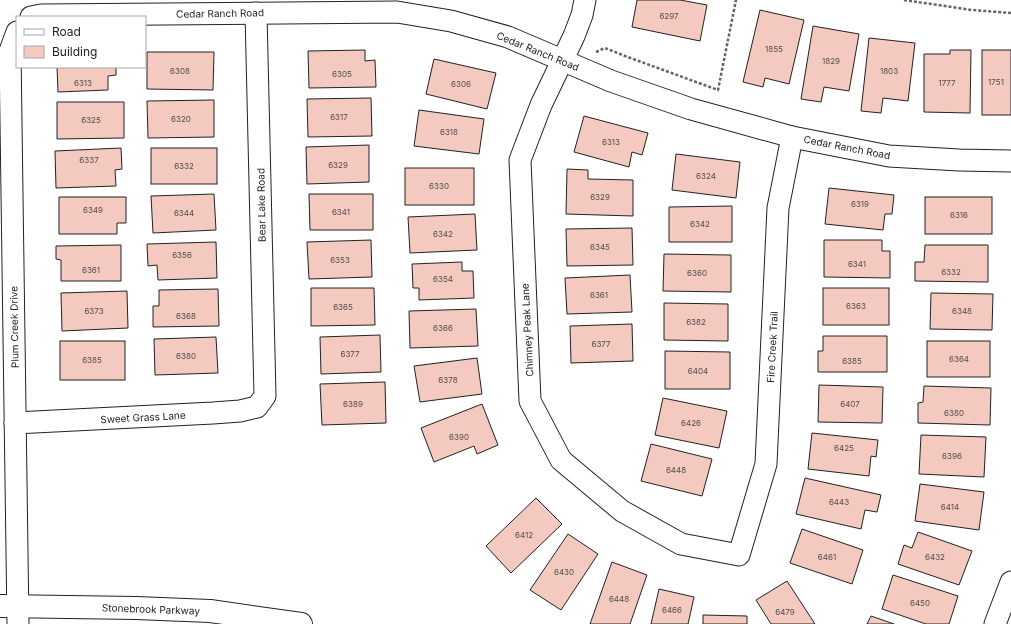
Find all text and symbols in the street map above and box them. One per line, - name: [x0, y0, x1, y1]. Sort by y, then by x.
- street label: Cedar Ranch Road: [176, 6, 264, 20]
- house number: 6297: [659, 11, 679, 21]
- legend: [16, 16, 146, 68]
- text: Road: [52, 24, 81, 39]
- street label: Cedar Ranch Road: [495, 29, 581, 73]
- text: Building: [52, 44, 97, 59]
- house number: 1855: [765, 44, 783, 54]
- house number: 1829: [822, 56, 840, 66]
- house number: 6308: [170, 66, 190, 76]
- house number: 1803: [880, 66, 898, 76]
- house number: 6305: [332, 69, 352, 79]
- house number: 1751: [988, 77, 1004, 87]
- house number: 6313: [74, 78, 92, 88]
- house number: 1777: [938, 78, 956, 88]
- house number: 6306: [451, 79, 471, 89]
- house number: 6317: [330, 112, 348, 122]
- house number: 6320: [171, 114, 191, 124]
- house number: 6325: [81, 115, 101, 125]
- house number: 6318: [440, 127, 458, 137]
- street label: Cedar Ranch Road: [803, 133, 891, 161]
- house number: 6313: [602, 137, 620, 147]
- house number: 6337: [79, 155, 99, 165]
- house number: 6329: [328, 160, 348, 170]
- house number: 6332: [174, 161, 194, 171]
- street label: Bear Lake Road: [254, 168, 268, 242]
- house number: 6324: [696, 171, 716, 181]
- house number: 6330: [429, 181, 449, 191]
- house number: 6329: [590, 192, 610, 202]
- house number: 6319: [851, 199, 869, 209]
- house number: 6349: [83, 205, 103, 215]
- house number: 6341: [332, 207, 350, 217]
- house number: 6344: [174, 208, 194, 218]
- house number: 6316: [950, 210, 968, 220]
- house number: 6342: [690, 219, 710, 229]
- house number: 6342: [433, 229, 453, 239]
- house number: 6345: [590, 242, 610, 252]
- house number: 6356: [172, 250, 192, 260]
- house number: 6353: [330, 255, 350, 265]
- house number: 6341: [848, 259, 866, 269]
- house number: 6361: [82, 265, 100, 275]
- house number: 6332: [941, 267, 961, 277]
- house number: 6360: [687, 268, 707, 278]
- house number: 6354: [433, 274, 453, 284]
- street label: Chimney Peak Lane: [519, 283, 535, 377]
- street label: Plum Creek Drive: [7, 286, 21, 368]
- house number: 6361: [590, 290, 608, 300]
- house number: 6363: [846, 301, 866, 311]
- house number: 6365: [333, 302, 353, 312]
- house number: 6373: [84, 306, 104, 316]
- house number: 6348: [952, 306, 972, 316]
- house number: 6368: [176, 311, 196, 321]
- street label: Fire Creek Trail: [764, 311, 780, 383]
- house number: 6382: [686, 317, 706, 327]
- house number: 6366: [433, 323, 453, 333]
- house number: 6377: [591, 339, 611, 349]
- house number: 6377: [340, 349, 360, 359]
- house number: 6380: [176, 351, 196, 361]
- house number: 6364: [949, 354, 969, 364]
- house number: 6385: [82, 355, 102, 365]
- house number: 6385: [842, 356, 862, 366]
- house number: 6404: [688, 366, 708, 376]
- house number: 6378: [438, 375, 458, 385]
- house number: 6389: [343, 399, 363, 409]
- house number: 6407: [840, 399, 860, 409]
- house number: 6380: [944, 408, 964, 418]
- street label: Sweet Grass Lane: [100, 409, 186, 425]
- house number: 6426: [681, 418, 701, 428]
- house number: 6390: [449, 432, 469, 442]
- house number: 6425: [834, 443, 854, 453]
- house number: 6396: [942, 451, 962, 461]
- house number: 6448: [666, 465, 686, 475]
- house number: 6443: [829, 497, 849, 507]
- house number: 6414: [941, 502, 959, 512]
- house number: 6412: [515, 530, 533, 540]
- house number: 6461: [818, 552, 836, 562]
- house number: 6432: [925, 552, 945, 562]
- house number: 6430: [554, 567, 574, 577]
- house number: 6448: [609, 594, 629, 604]
- house number: 6450: [910, 598, 930, 608]
- street label: Stonebrook Parkway: [102, 601, 201, 617]
- house number: 6466: [662, 605, 682, 615]
- house number: 6479: [775, 607, 795, 617]

